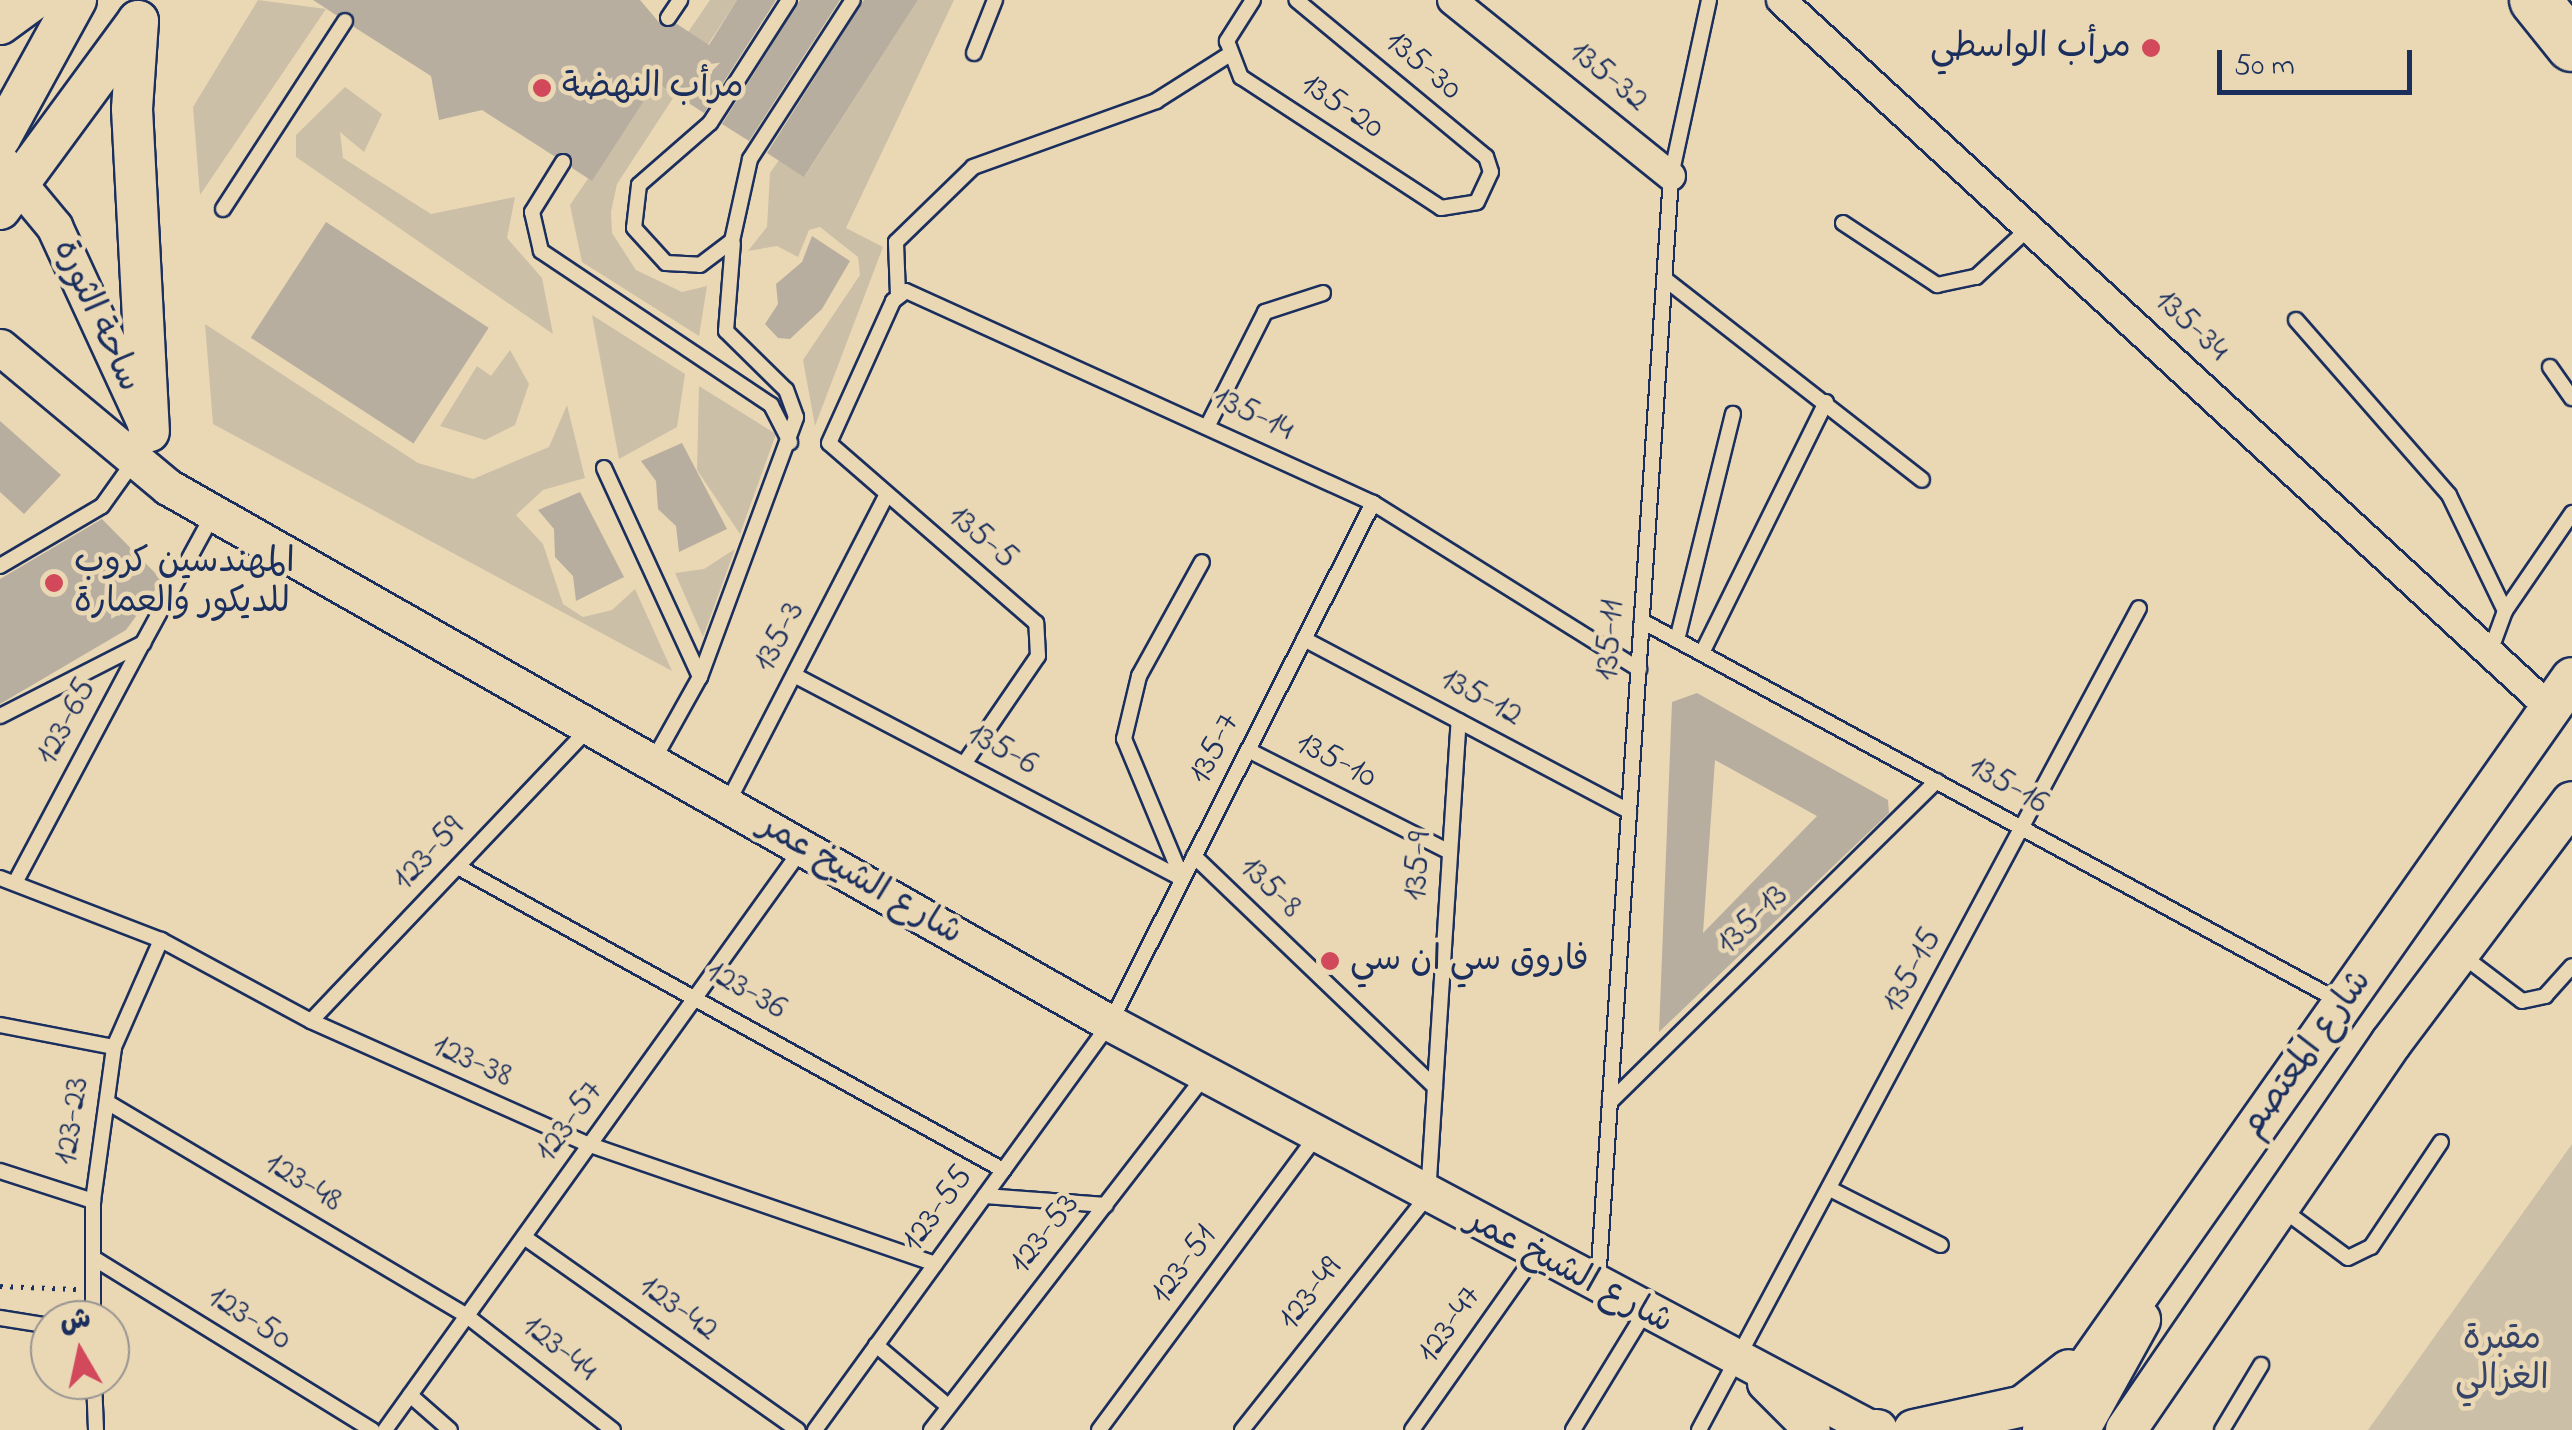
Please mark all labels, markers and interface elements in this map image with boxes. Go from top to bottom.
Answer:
street label: 135-30 [1376,22,1470,110]
place label: مرأب الواسطي [1930,27,2131,69]
scale bar [2222,30,2417,92]
street label: 135-32 [1560,32,1656,122]
marker: مرأب الواسطي [2140,37,2162,59]
text: 50 m [2234,45,2295,89]
street label: 135-20 [1292,65,1392,149]
place label: مرأب النهضة [562,67,744,109]
marker: مرأب النهضة [531,77,553,99]
street label: ساحة الثورة [43,233,149,399]
street label: 135-34 [2145,281,2237,371]
street label: 135-14 [1206,378,1300,452]
street label: 135-5 [938,497,1026,579]
place label: المهندسين كروب للديكور والعمارة [74,542,295,624]
marker: المهندسين كروب للديكور والعمارة [43,572,65,594]
street label: 135-3 [745,595,815,679]
street label: 135-11 [1587,598,1635,682]
street label: 135-12 [1433,659,1529,737]
street label: 123-65 [27,672,107,772]
street label: 135-7 [1180,707,1250,791]
street label: 135-6 [959,714,1045,786]
street label: 135-10 [1289,723,1383,799]
street label: 135-16 [1961,747,2055,825]
street label: شارع الشيخ عمر [751,805,969,955]
street label: 123-59 [384,808,474,900]
street label: 135-9 [1396,830,1442,902]
street label: 135-8 [1230,848,1310,928]
street label: 135-13 [1708,876,1798,964]
street label: 135-15 [1873,921,1953,1021]
place label: فاروق سي ان سي [1350,940,1589,982]
marker: فاروق سي ان سي [1319,950,1341,972]
street label: 123-36 [698,952,794,1030]
street label: شارع المعتصم [2232,962,2382,1146]
street label: 123-38 [425,1026,519,1098]
street label: 123-57 [526,1073,614,1171]
street label: 123-23 [46,1075,100,1167]
street label: 123-48 [256,1143,350,1223]
street label: 123-55 [893,1158,983,1260]
street label: 123-53 [1001,1185,1089,1283]
street label: شارع الشيخ عمر [1459,1200,1679,1344]
street label: 123-51 [1141,1217,1227,1313]
street label: 123-49 [1269,1249,1353,1339]
street label: 123-42 [630,1267,726,1351]
street label: 123-50 [199,1277,299,1361]
street label: 123-47 [1408,1278,1492,1372]
text: ش [57,1299,94,1345]
north arrow [30,1300,130,1400]
street label: 123-44 [513,1306,605,1392]
park label: مقبرة الغزالي [2455,1319,2549,1401]

